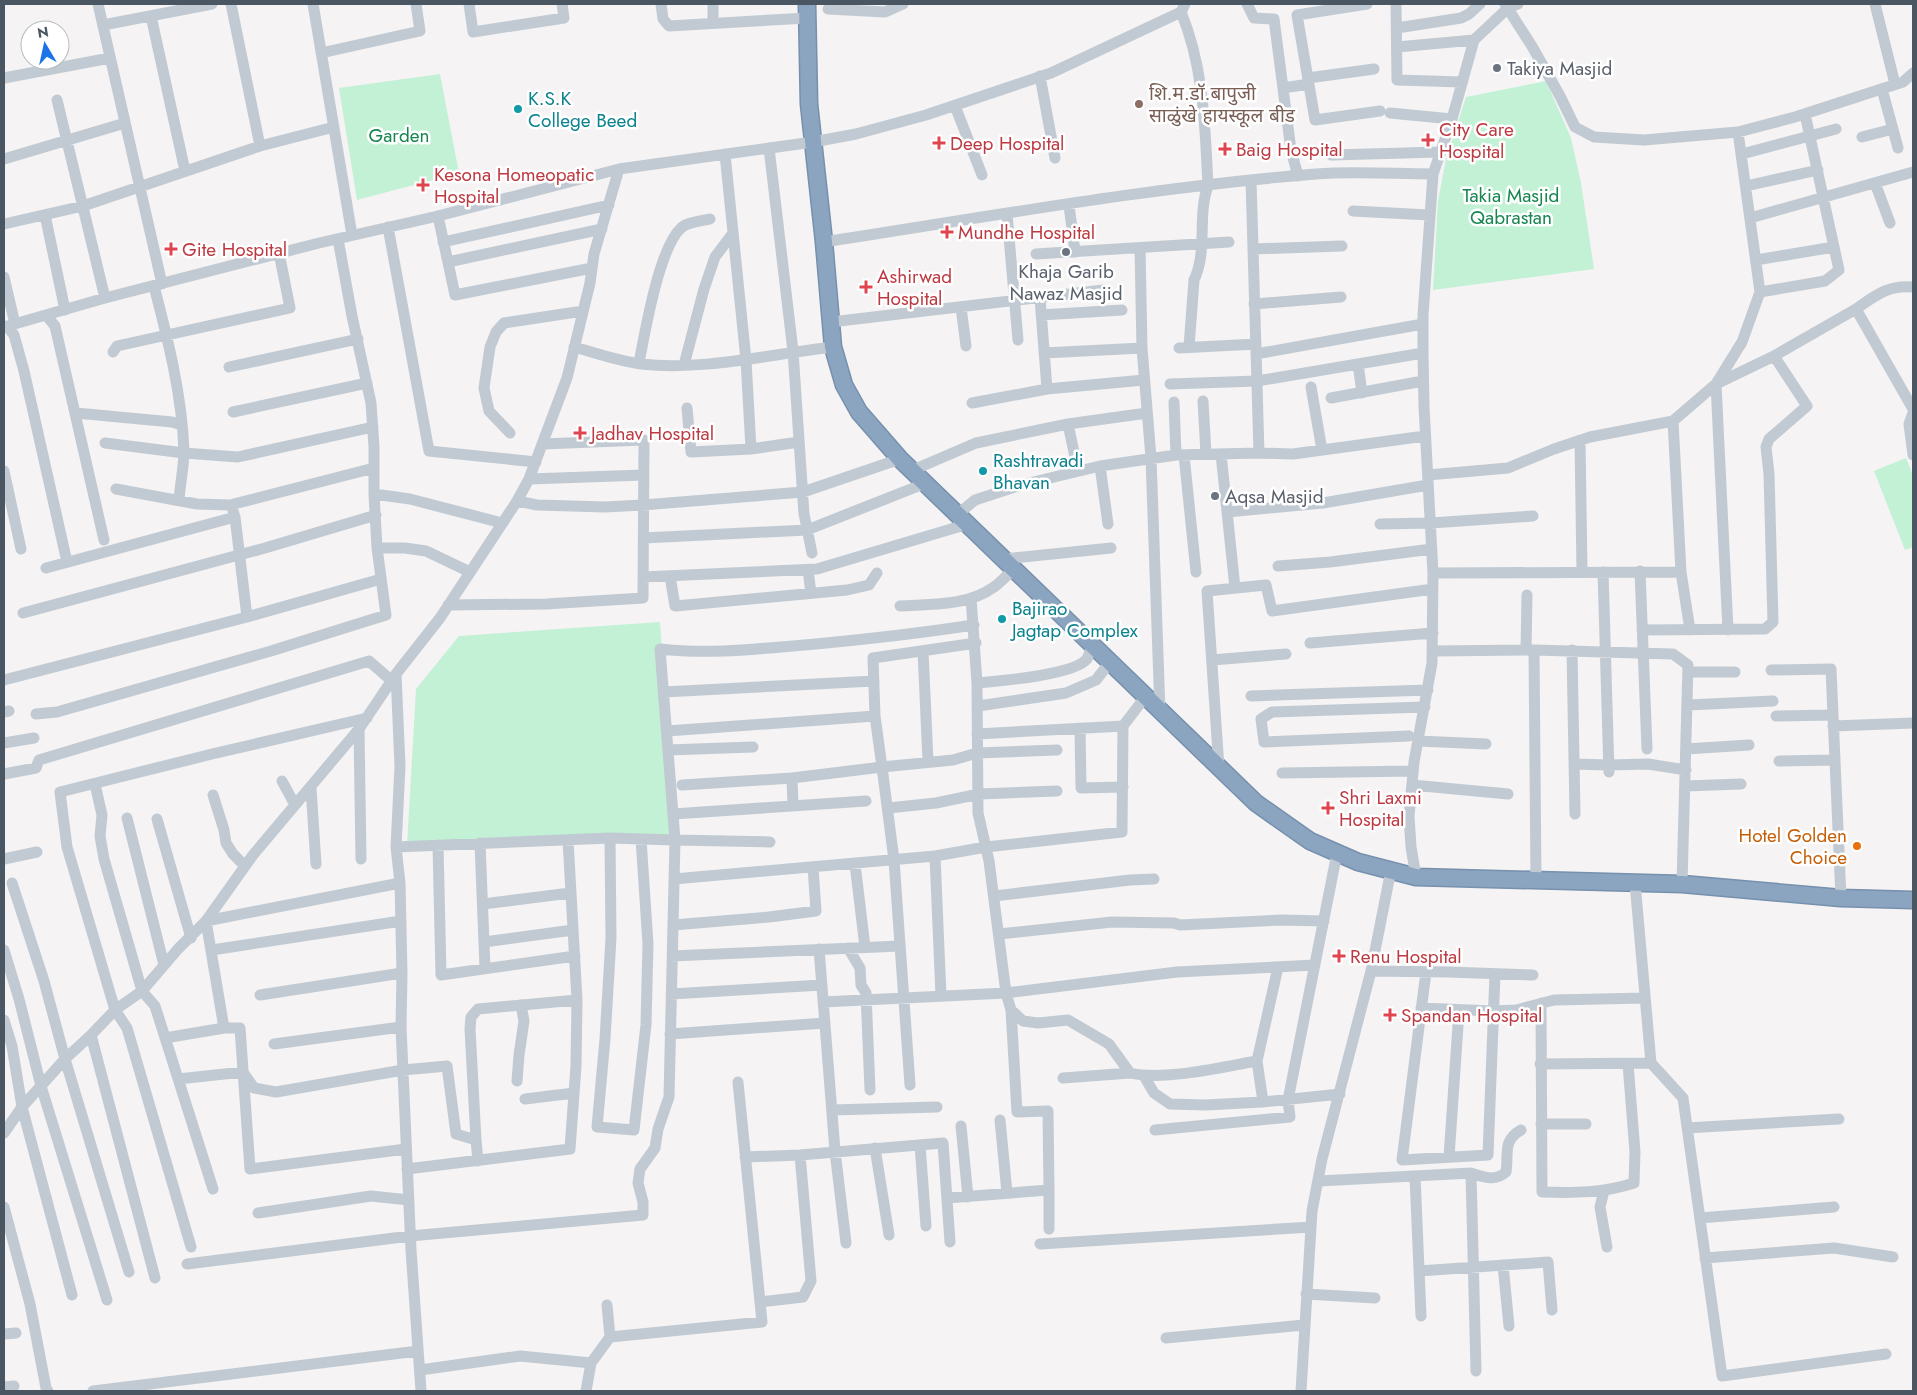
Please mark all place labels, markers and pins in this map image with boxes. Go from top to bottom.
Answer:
place label: Takiya Masjid [1507,55,1612,82]
marker: Takiya Masjid [1491,62,1503,74]
place label: शि.म.डॉ.बापुजी साळुंखे हायस्कूल बीड [1149,80,1296,129]
place label: K.S.K College Beed [528,85,637,134]
marker: शि.म.डॉ.बापुजी साळुंखे हायस्कूल बीड [1133,98,1145,110]
marker: K.S.K College Beed [512,103,524,115]
place label: City Care Hospital [1439,116,1514,165]
place label: Deep Hospital [950,130,1064,157]
marker: City Care Hospital [1421,133,1435,147]
marker: Deep Hospital [932,136,946,150]
place label: Baig Hospital [1236,136,1343,163]
marker: Baig Hospital [1218,142,1232,156]
place label: Kesona Homeopatic Hospital [434,161,594,210]
marker: Kesona Homeopatic Hospital [416,178,430,192]
place label: Mundhe Hospital [958,219,1095,246]
marker: Mundhe Hospital [940,225,954,239]
place label: Gite Hospital [182,236,287,263]
marker: Gite Hospital [164,242,178,256]
marker: Khaja Garib Nawaz Masjid [1060,246,1072,258]
place label: Khaja Garib Nawaz Masjid [1010,258,1122,307]
place label: Ashirwad Hospital [877,263,952,312]
marker: Ashirwad Hospital [859,280,873,294]
place label: Jadhav Hospital [588,420,714,447]
marker: Jadhav Hospital [573,426,587,440]
place label: Rashtravadi Bhavan [993,447,1084,496]
marker: Rashtravadi Bhavan [977,465,989,477]
place label: Aqsa Masjid [1225,483,1324,510]
marker: Aqsa Masjid [1209,490,1221,502]
place label: Bajirao Jagtap Complex [1009,595,1138,644]
marker: Bajirao Jagtap Complex [996,613,1008,625]
place label: Shri Laxmi Hospital [1339,784,1422,833]
marker: Shri Laxmi Hospital [1321,801,1335,815]
place label: Hotel Golden Choice [1739,822,1847,871]
marker: Hotel Golden Choice [1851,840,1863,852]
place label: Renu Hospital [1350,943,1462,970]
marker: Renu Hospital [1332,949,1346,963]
place label: Spandan Hospital [1401,1002,1542,1029]
marker: Spandan Hospital [1383,1008,1397,1022]

